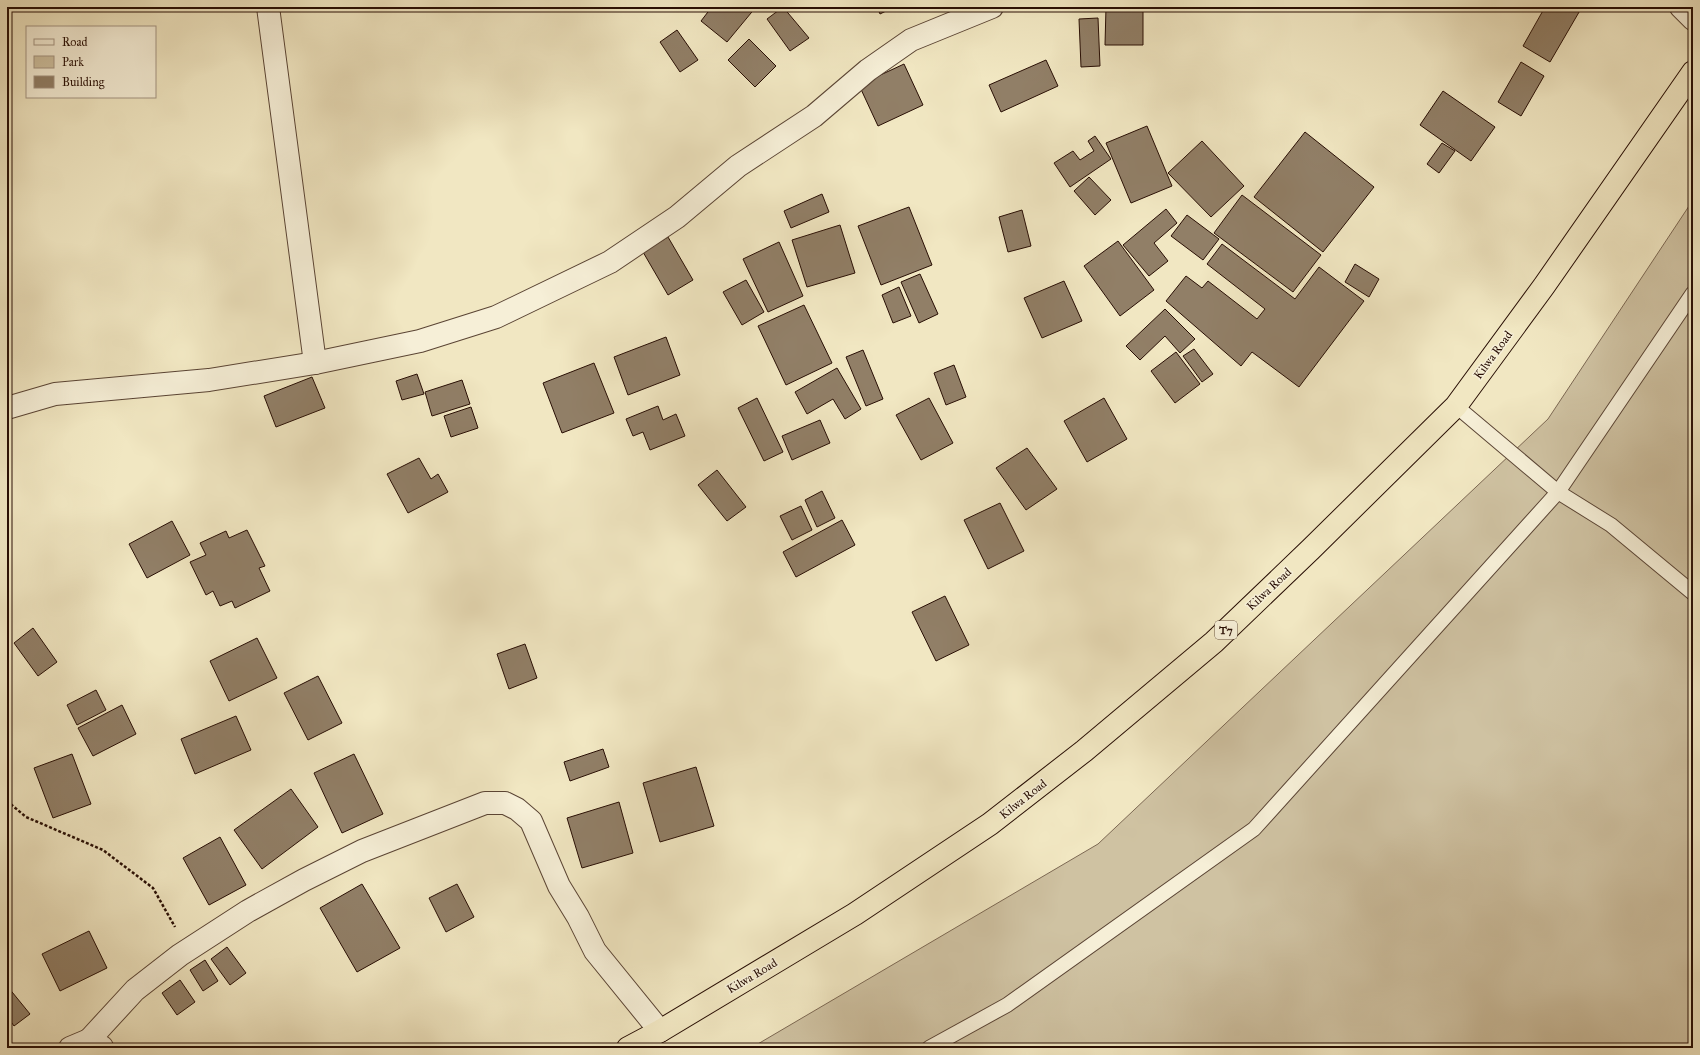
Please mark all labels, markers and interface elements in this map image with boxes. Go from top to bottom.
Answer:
legend [26,26,156,98]
text: Road [62,35,88,49]
text: Park [62,55,84,69]
text: Building [62,75,105,90]
street label: Kilwa Road [1471,328,1515,382]
street label: Kilwa Road [1244,565,1294,613]
road number: T7 [1215,621,1237,639]
street label: Kilwa Road [997,776,1049,822]
street label: Kilwa Road [724,956,780,996]

